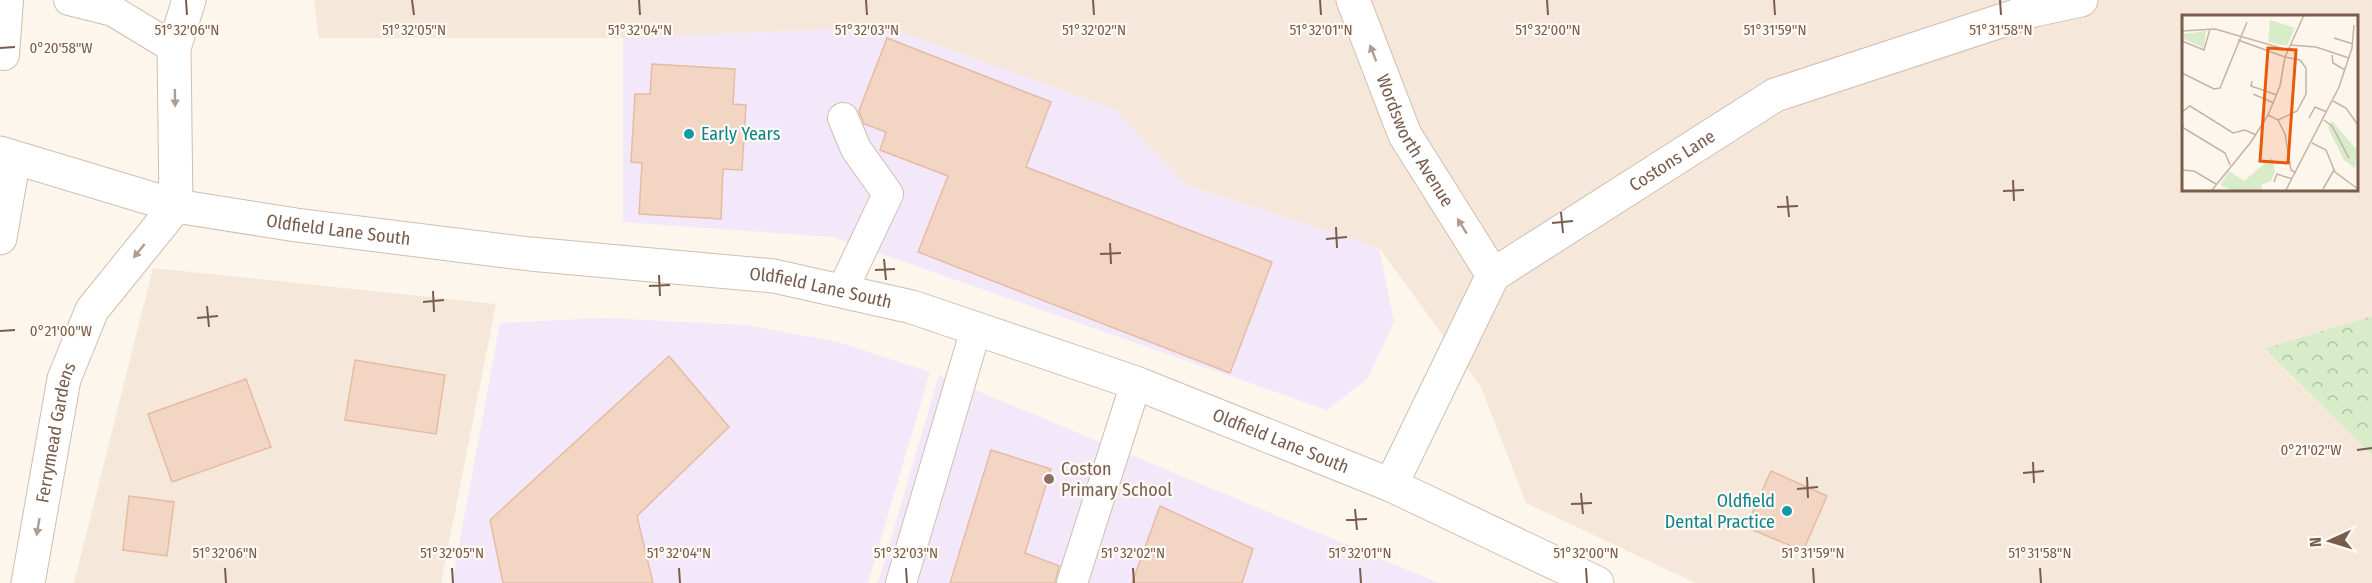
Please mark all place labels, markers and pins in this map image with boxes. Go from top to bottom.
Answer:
place label: Early Years [701,123,781,145]
marker: Early Years [682,127,696,141]
place label: Coston Primary School [1061,458,1172,501]
marker: Coston Primary School [1042,472,1056,486]
place label: Oldfield Dental Practice [1665,490,1775,533]
marker: Oldfield Dental Practice [1780,504,1794,518]

